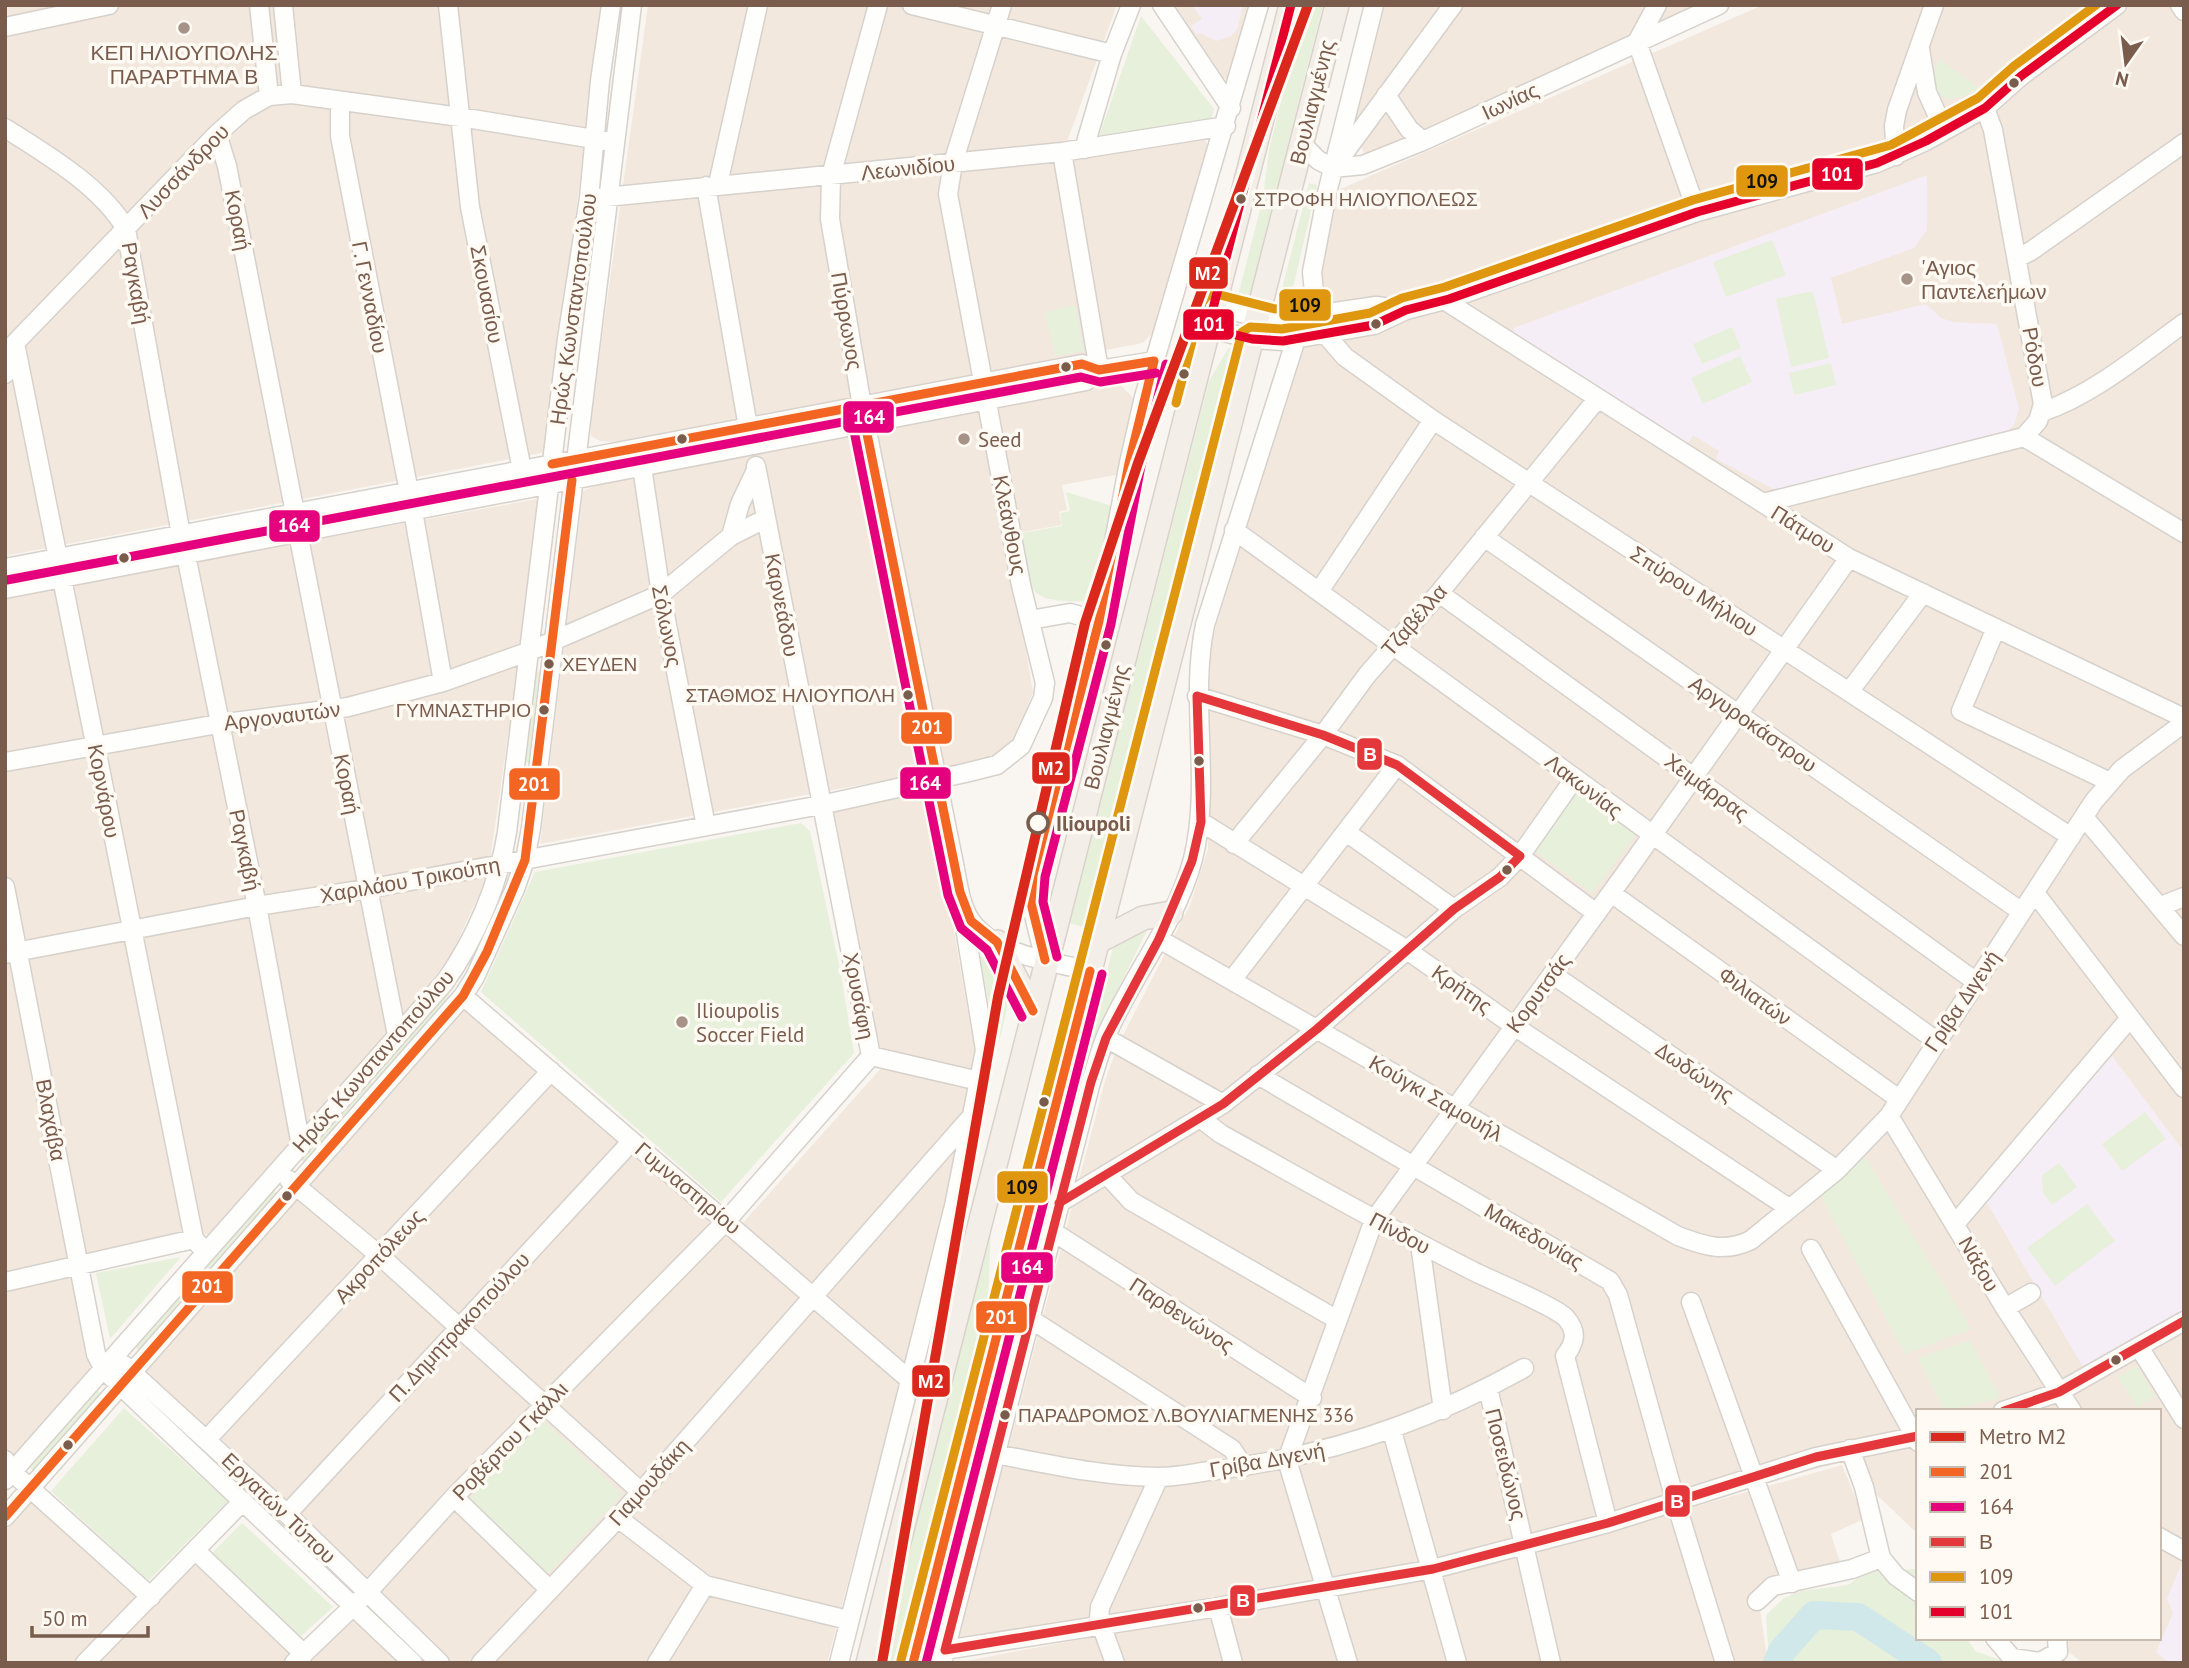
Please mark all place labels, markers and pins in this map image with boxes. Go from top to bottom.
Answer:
marker: ΚΕΠ ΗΛΙΟΥΠΟΛΗΣ ΠΑΡΑΡΤΗΜΑ Β [176,20,192,36]
place label: ΚΕΠ ΗΛΙΟΥΠΟΛΗΣ ΠΑΡΑΡΤΗΜΑ Β [91,39,277,90]
unlabelled marker [2007,76,2021,90]
place label: ΣΤΡΟΦΗ ΗΛΙΟΥΠΟΛΕΩΣ [1254,187,1478,211]
marker: ΣΤΡΟΦΗ ΗΛΙΟΥΠΟΛΕΩΣ [1234,192,1248,206]
place label: 'Αγιος Παντελεήμων [1921,254,2047,305]
marker: 'Αγιος Παντελεήμων [1899,271,1915,287]
unlabelled marker [1369,317,1383,331]
unlabelled marker [1059,360,1073,374]
unlabelled marker [1177,367,1191,381]
place label: Seed [978,426,1022,453]
marker: Seed [956,431,972,447]
unlabelled marker [675,432,689,446]
unlabelled marker [117,551,131,565]
unlabelled marker [1099,638,1113,652]
place label: ΧΕΥΔΕΝ [562,652,637,676]
marker: ΧΕΥΔΕΝ [542,657,556,671]
place label: ΣΤΑΘΜΟΣ ΗΛΙΟΥΠΟΛΗ [685,683,895,707]
marker: ΣΤΑΘΜΟΣ ΗΛΙΟΥΠΟΛΗ [901,688,915,702]
place label: ΓΥΜΝΑΣΤΗΡΙΟ [396,698,531,722]
marker: ΓΥΜΝΑΣΤΗΡΙΟ [537,703,551,717]
unlabelled marker [1192,754,1206,768]
place label: Ilioupoli [1056,810,1131,837]
marker: Ilioupoli [1027,812,1049,834]
unlabelled marker [1500,863,1514,877]
place label: Ilioupolis Soccer Field [696,997,804,1048]
marker: Ilioupolis Soccer Field [674,1014,690,1030]
unlabelled marker [1037,1095,1051,1109]
unlabelled marker [280,1189,294,1203]
unlabelled marker [2109,1353,2123,1367]
place label: ΠΑΡΑΔΡΟΜΟΣ Λ.ΒΟΥΛΙΑΓΜΕΝΗΣ 336 [1018,1403,1354,1427]
marker: ΠΑΡΑΔΡΟΜΟΣ Λ.ΒΟΥΛΙΑΓΜΕΝΗΣ 336 [998,1408,1012,1422]
unlabelled marker [61,1438,75,1452]
unlabelled marker [1191,1601,1205,1615]

